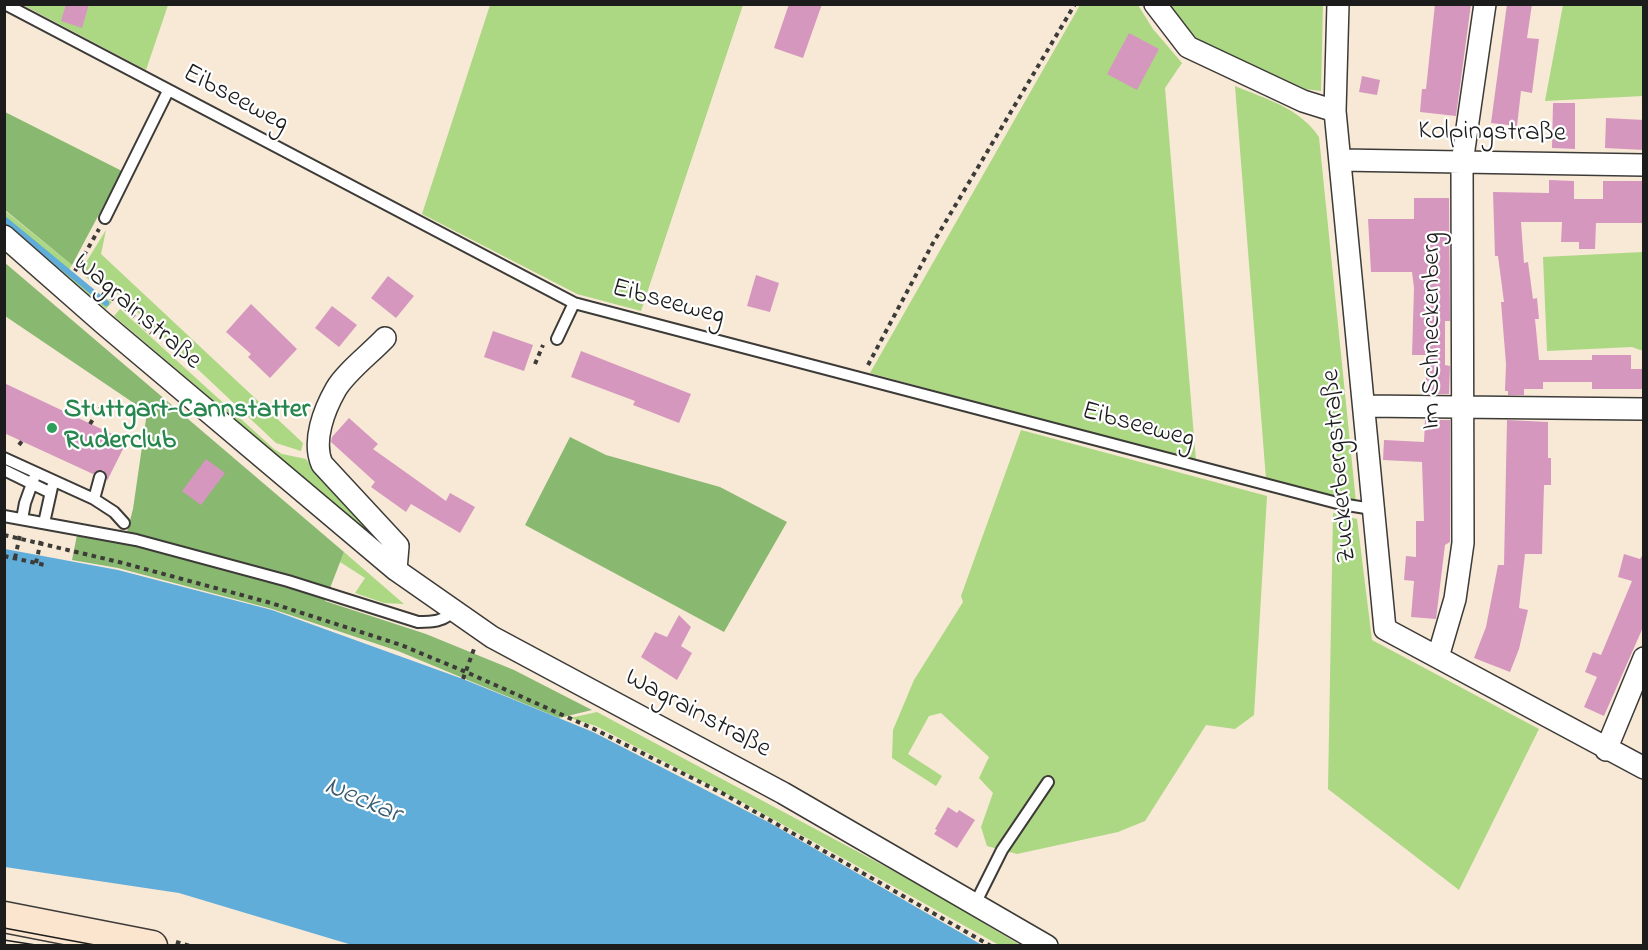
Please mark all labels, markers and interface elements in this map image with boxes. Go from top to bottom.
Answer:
street label: Eibseeweg [176,59,294,141]
street label: Kolpingstraße [1418,117,1566,151]
street label: Im Schneckenberg [1418,232,1450,430]
street label: Wagrainstraße [65,248,207,378]
street label: Eibseeweg [608,273,728,335]
street label: Zuckerbergstraße [1316,368,1366,564]
place label: Stuttgart-Cannstatter Ruderclub [64,396,310,459]
street label: Eibseeweg [1078,396,1198,458]
marker: Stuttgart-Cannstatter Ruderclub [45,421,59,435]
street label: Wagrainstraße [618,663,776,767]
water label: Neckar [319,771,405,833]

